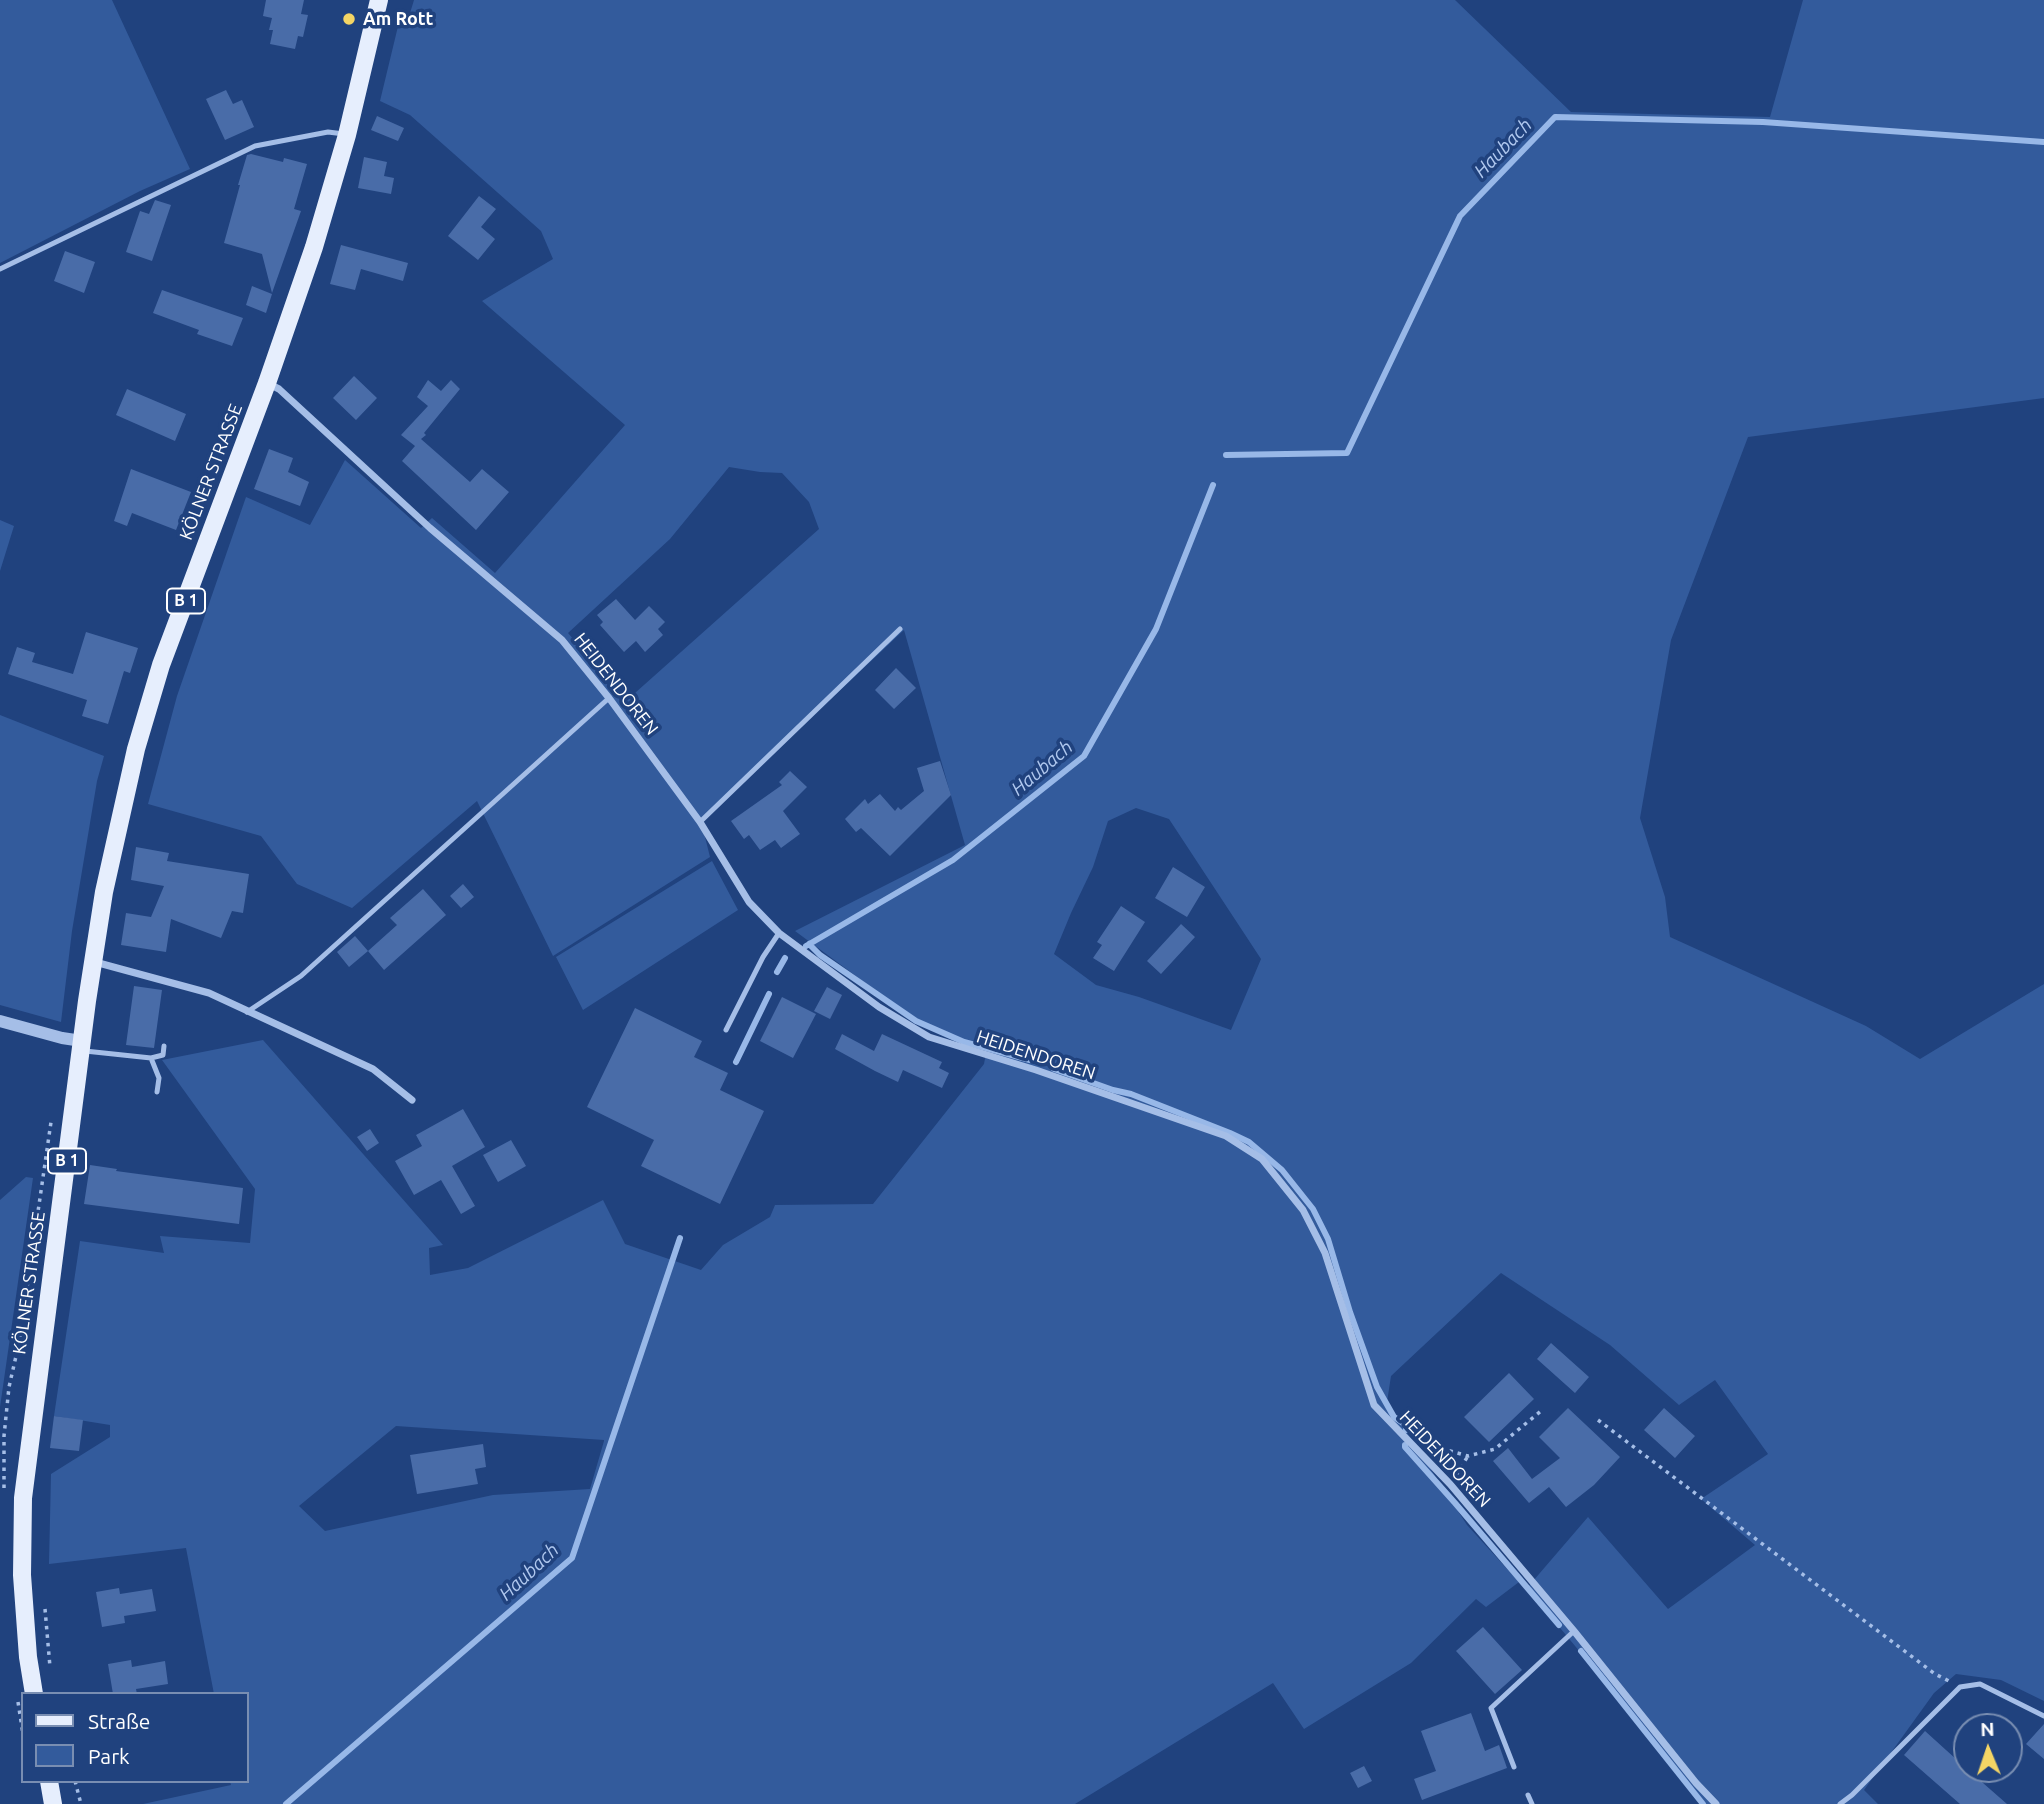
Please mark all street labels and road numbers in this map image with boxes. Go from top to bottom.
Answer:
street label: KÖLNER STRASSE [175,401,247,543]
road number: B 1 [167,588,205,614]
street label: HEIDENDOREN [569,629,663,739]
street label: HEIDENDOREN [974,1026,1098,1084]
road number: B 1 [48,1148,86,1174]
street label: KÖLNER STRASSE [8,1210,50,1356]
street label: HEIDENDOREN [1395,1406,1495,1512]

